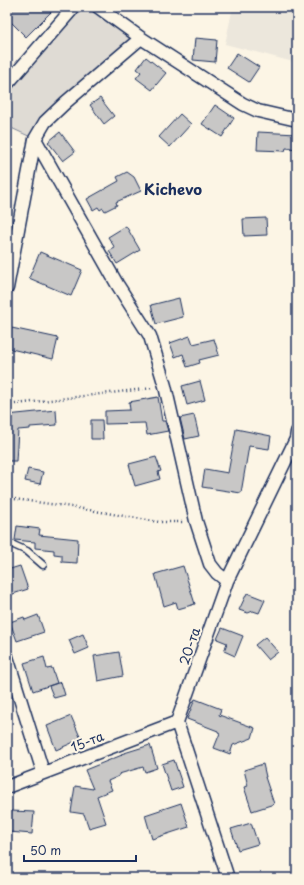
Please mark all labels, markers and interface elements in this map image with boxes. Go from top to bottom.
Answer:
district label: Kichevo [144,177,202,200]
street label: 20-та [174,625,204,667]
street label: 15-та [68,726,106,756]
scale bar [24,837,136,863]
text: 50 m [30,841,61,859]

